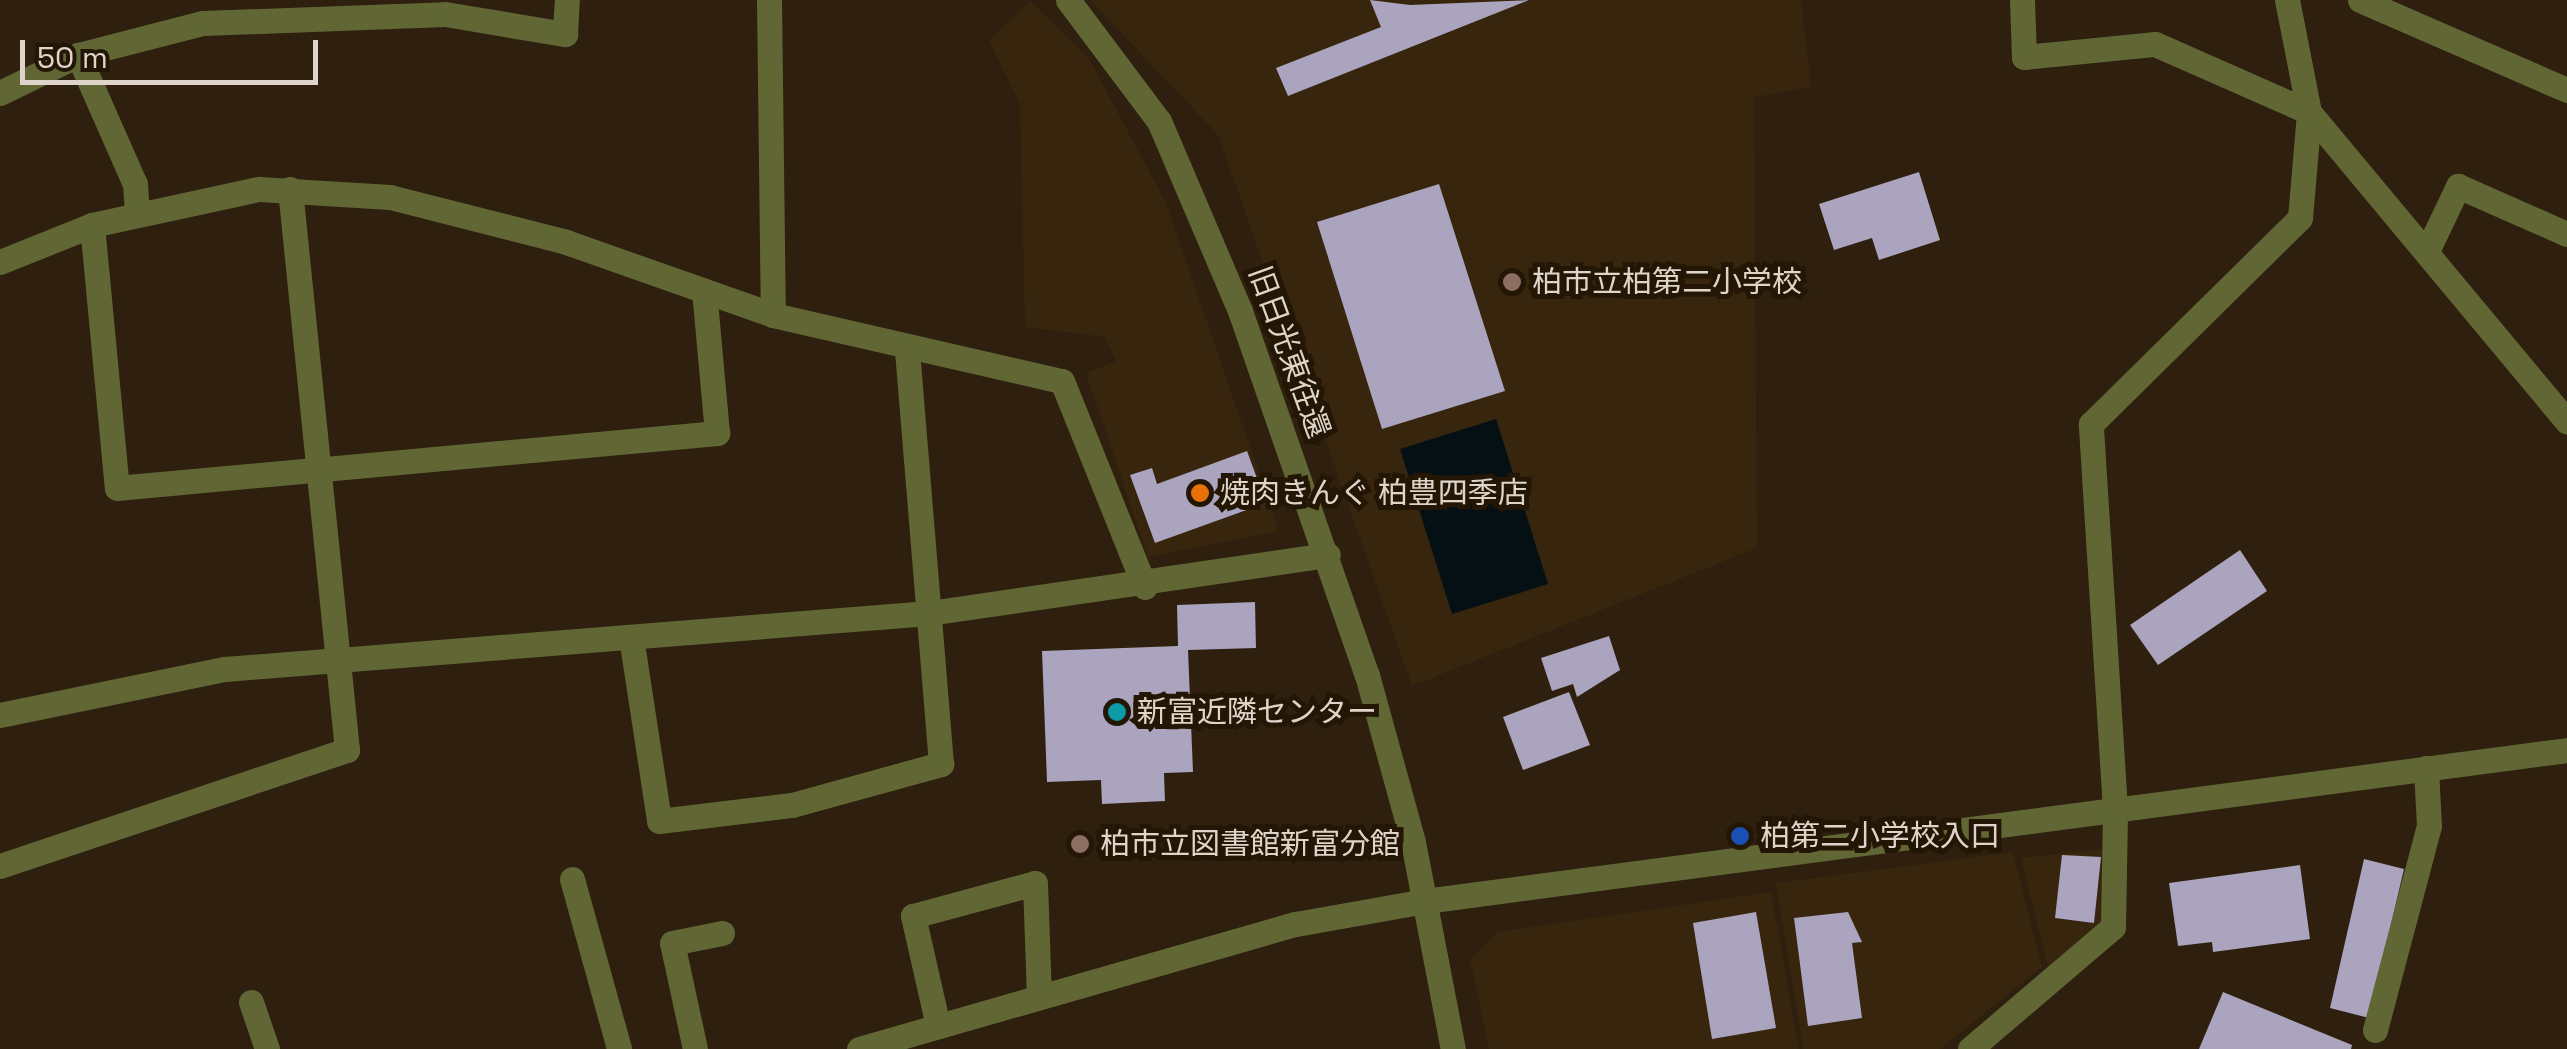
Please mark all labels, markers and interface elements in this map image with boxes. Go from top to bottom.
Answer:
scale bar [25,20,322,82]
text: 50 m [37,38,108,77]
street label: 旧日光東往還 [1241,261,1337,443]
place label: 柏市立柏第二小学校 [1532,264,1802,300]
marker: 柏市立柏第二小学校 [1501,271,1523,293]
place label: 焼肉きんぐ 柏豊四季店 [1220,475,1528,511]
marker: 焼肉きんぐ 柏豊四季店 [1189,482,1211,504]
place label: 新富近隣センター [1137,694,1377,730]
marker: 新富近隣センター [1106,701,1128,723]
place label: 柏第二小学校入口 [1760,818,2000,854]
marker: 柏第二小学校入口 [1729,825,1751,847]
place label: 柏市立図書館新富分館 [1100,826,1400,862]
marker: 柏市立図書館新富分館 [1069,833,1091,855]

